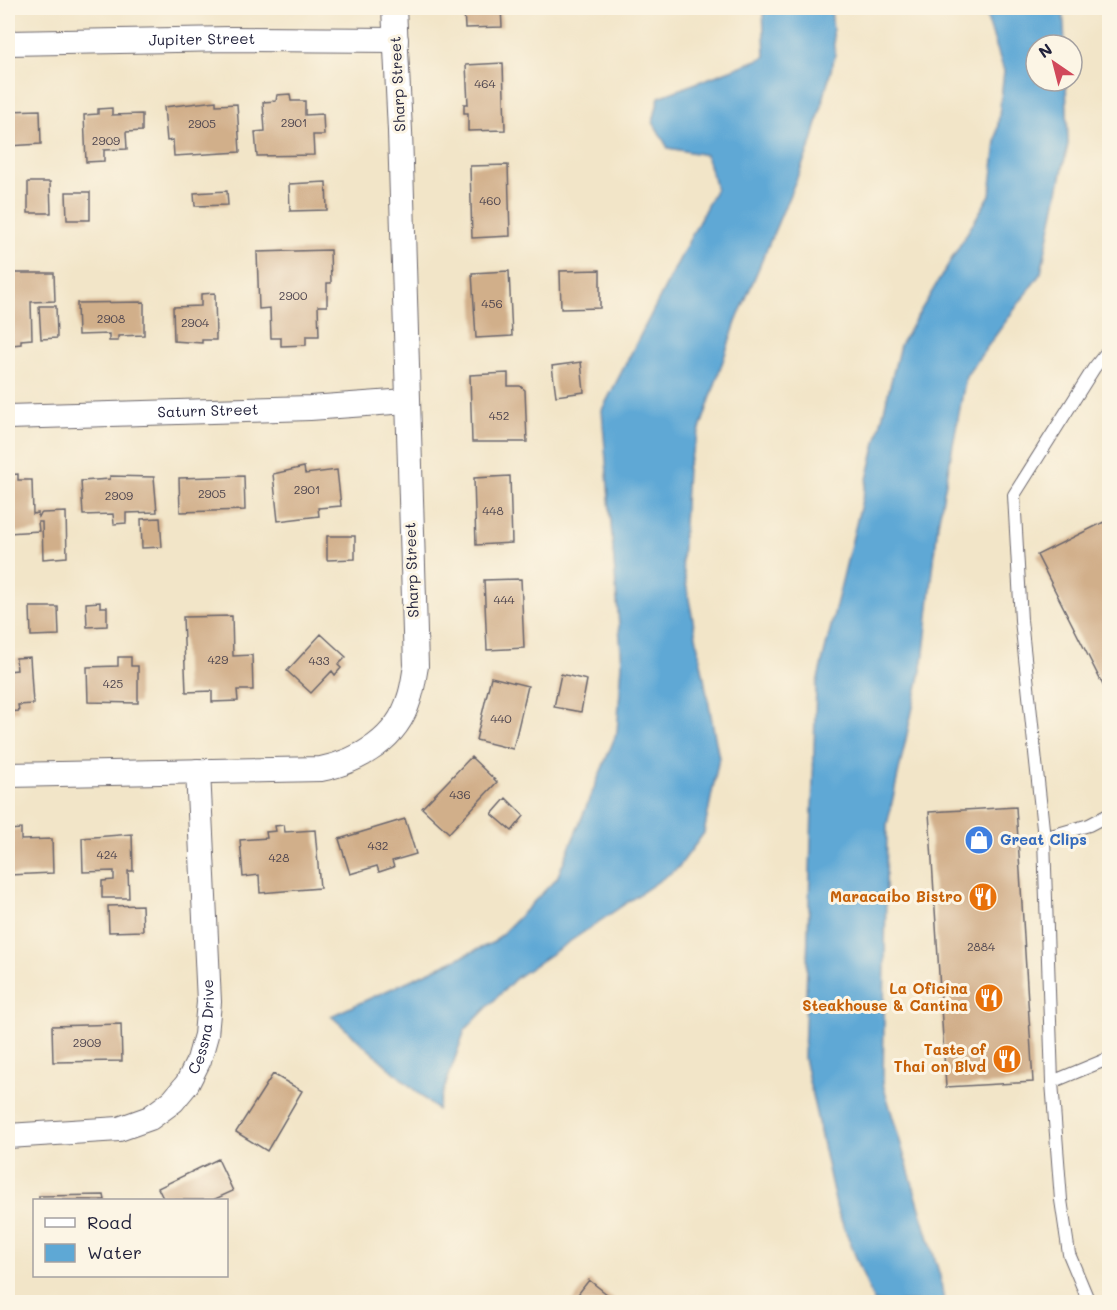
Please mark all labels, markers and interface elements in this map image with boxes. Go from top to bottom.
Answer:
street label: Jupiter Street [149,28,255,49]
north arrow [1024,33,1084,93]
street label: Sharp Street [385,36,409,132]
text: N [1034,38,1056,62]
house number: 464 [474,75,496,91]
house number: 2901 [281,114,307,130]
house number: 2905 [188,115,216,131]
house number: 2909 [92,132,120,148]
house number: 460 [479,192,501,208]
house number: 2900 [279,287,308,303]
house number: 456 [481,295,503,311]
house number: 2908 [97,310,125,326]
house number: 2904 [181,314,209,330]
street label: Saturn Street [157,399,259,422]
house number: 452 [489,407,509,423]
house number: 2901 [294,481,320,497]
house number: 2905 [198,485,226,501]
house number: 2909 [105,487,133,503]
house number: 448 [482,502,504,518]
street label: Sharp Street [399,522,423,618]
house number: 444 [493,591,515,607]
house number: 429 [208,651,228,667]
house number: 433 [308,652,330,668]
house number: 425 [103,675,123,691]
house number: 440 [490,710,512,726]
house number: 436 [449,786,471,802]
shop icon: Great Clips [963,824,995,856]
place label: Great Clips [1000,829,1087,849]
house number: 432 [368,837,388,853]
house number: 424 [97,846,117,862]
house number: 428 [269,849,290,865]
restaurant icon: Maracaibo Bistro [967,881,999,913]
place label: Maracaibo Bistro [830,886,962,906]
house number: 2884 [967,938,995,954]
place label: La Oficina Steakhouse & Cantina [802,978,968,1015]
street label: Cessna Drive [182,979,218,1077]
restaurant icon: La Oficina Steakhouse & Cantina [973,982,1005,1014]
house number: 2909 [73,1034,101,1050]
place label: Taste of Thai on Blvd [894,1039,987,1076]
restaurant icon: Taste of Thai on Blvd [991,1043,1023,1075]
legend [33,1199,228,1277]
text: Road [87,1210,132,1234]
text: Water [87,1240,142,1264]

